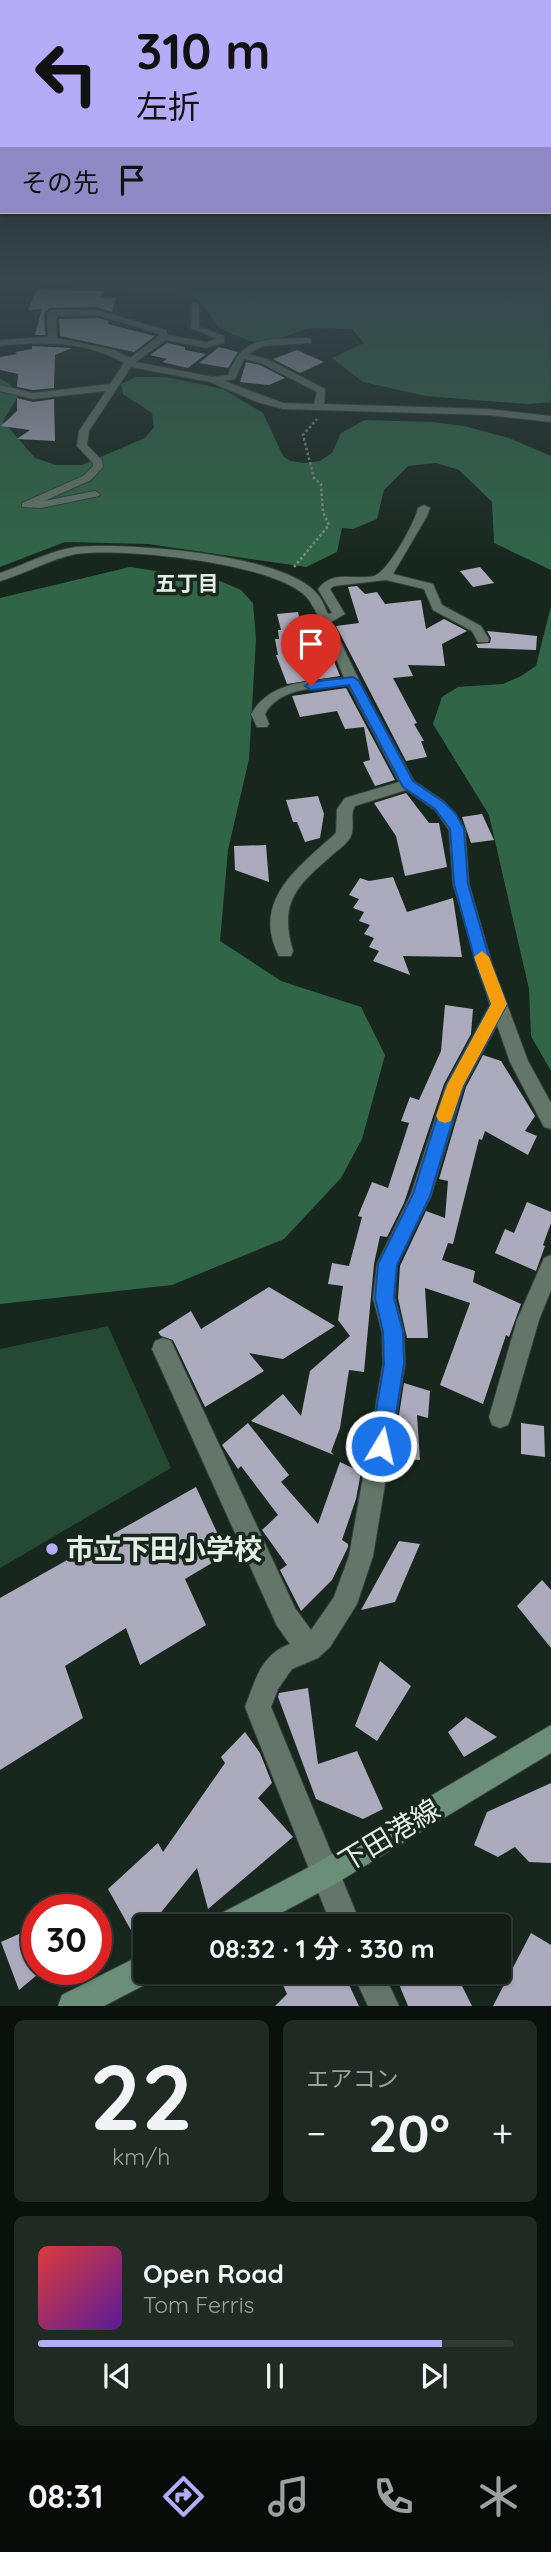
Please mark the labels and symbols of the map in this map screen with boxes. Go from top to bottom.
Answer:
district label: 五丁目 [156,570,219,596]
pin [281,614,341,686]
position arrow [344,1409,418,1483]
place label: 市立下田小学校 [66,1531,262,1566]
marker: 市立下田小学校 [44,1541,60,1557]
street label: 下田港線 [332,1791,446,1878]
speed limit sign: 30 [21,1894,112,1985]

